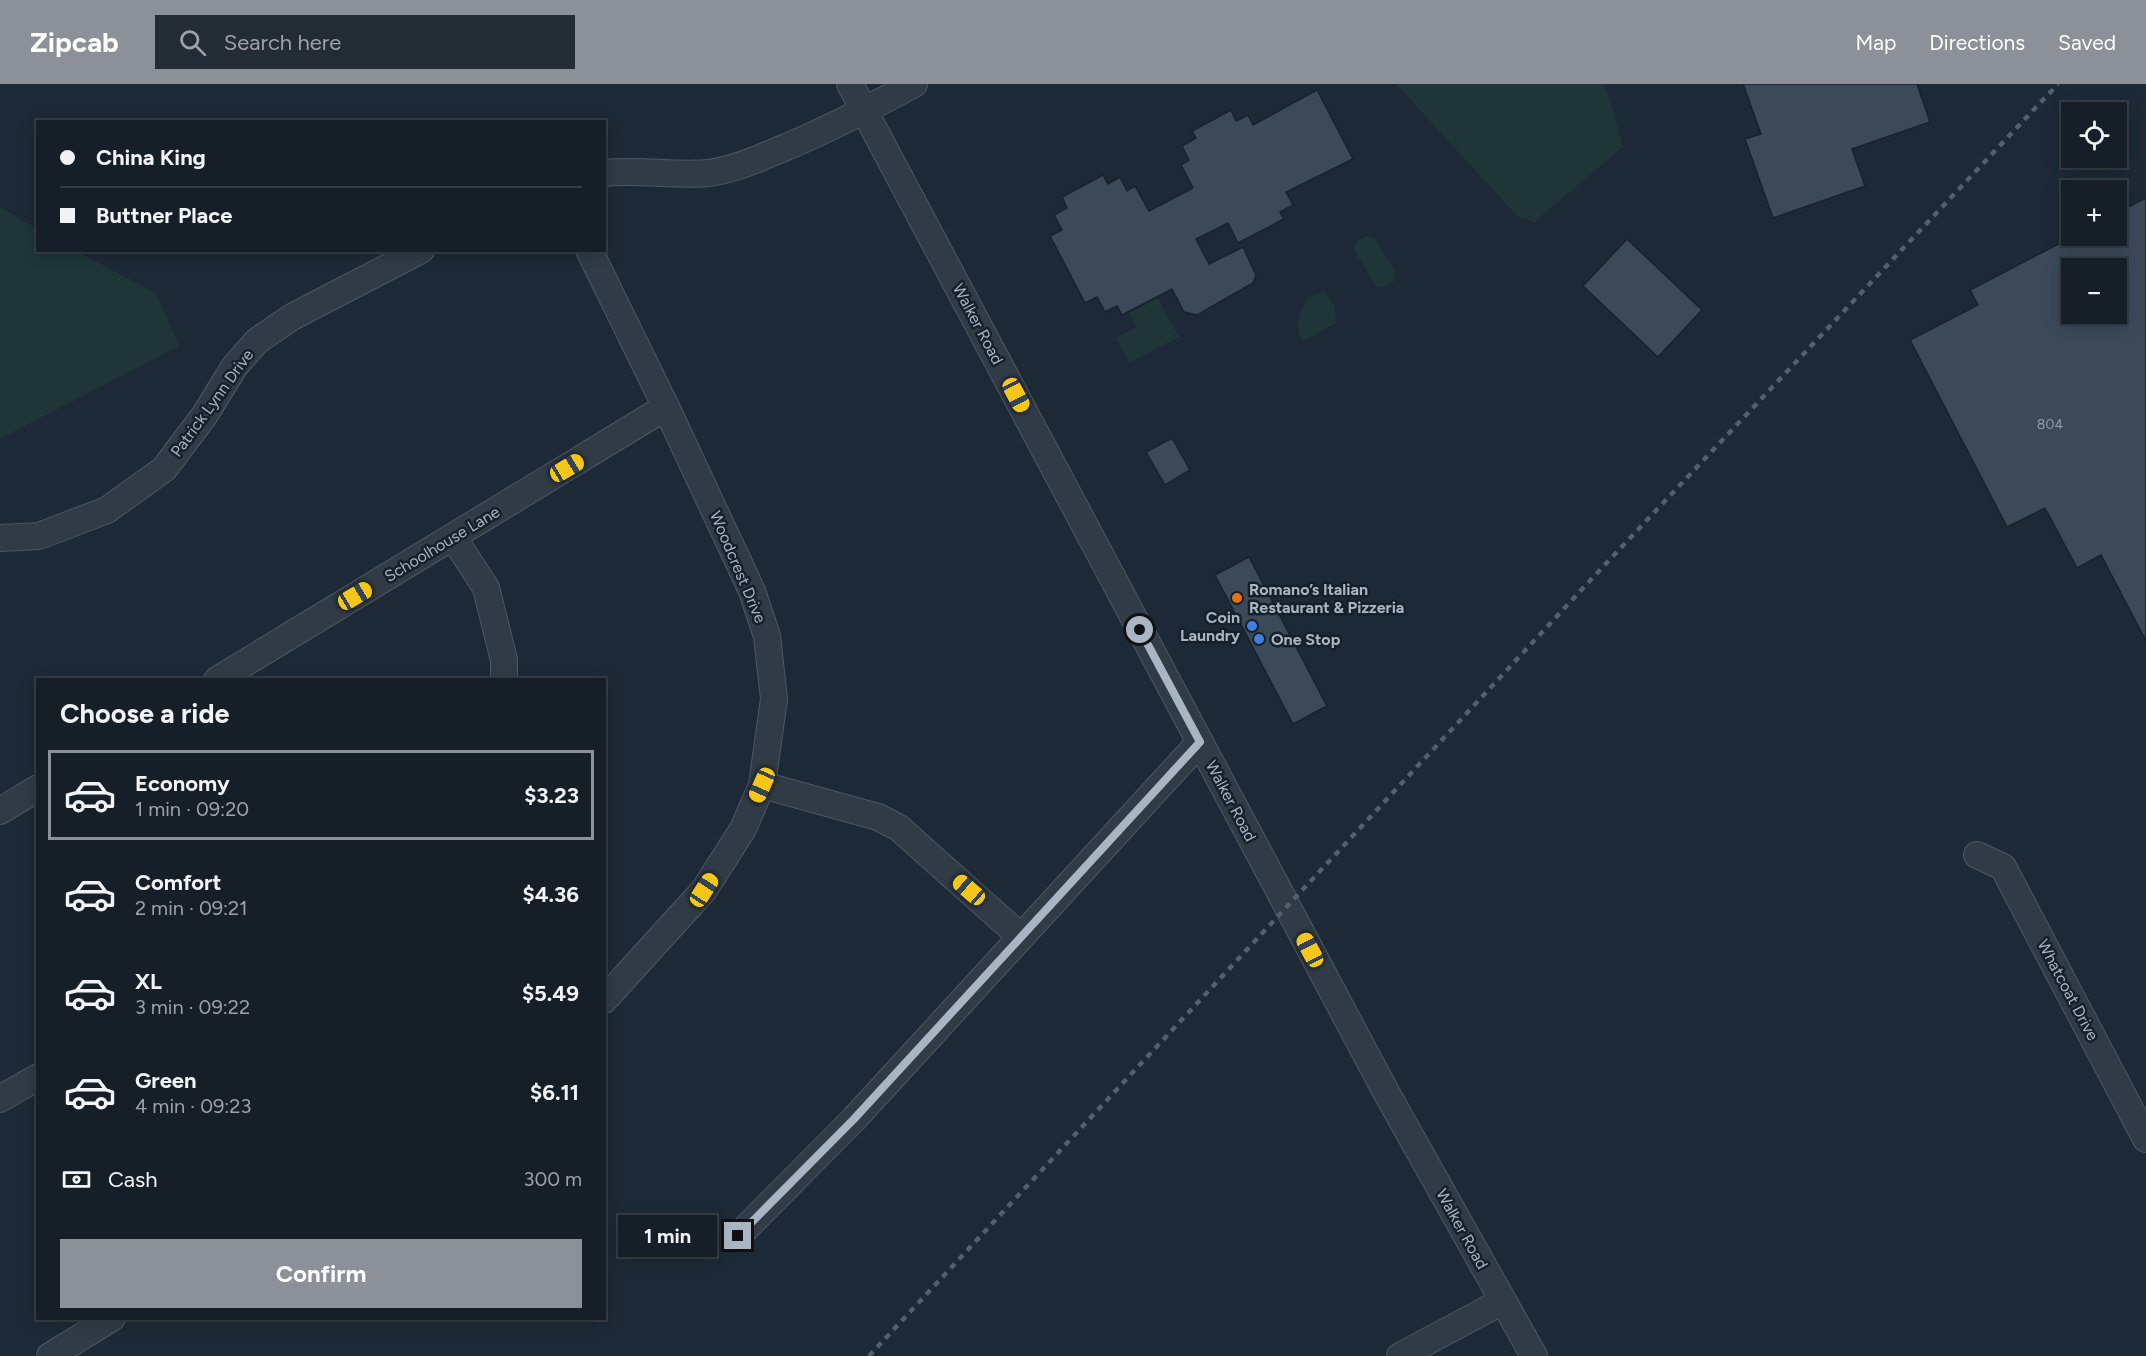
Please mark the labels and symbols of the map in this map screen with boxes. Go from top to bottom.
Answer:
street label: Walker Road [949,280,1007,368]
street label: Patrick Lynn Drive [167,345,258,460]
car [1000,375,1032,415]
house number: 804 [2037,416,2063,433]
car [547,451,587,485]
street label: Schoolhouse Lane [381,502,503,586]
street label: Woodcrest Drive [706,508,770,626]
car [335,579,375,613]
place label: Romano’s Italian Restaurant & Pizzeria [1249,580,1404,617]
marker: Romano’s Italian Restaurant & Pizzeria [1230,591,1244,605]
place label: Coin Laundry [1180,608,1241,645]
route start [1126,616,1153,643]
marker: Coin Laundry [1245,619,1259,633]
place label: One Stop [1271,630,1341,649]
marker: One Stop [1252,632,1266,646]
street label: Walker Road [1202,757,1260,845]
car [746,765,778,805]
car [687,870,721,910]
car [950,871,988,909]
car [1294,930,1326,970]
street label: Whatcoat Drive [2033,936,2103,1044]
street label: Walker Road [1432,1186,1492,1272]
callout: 1 min [618,1215,717,1257]
route end [724,1222,751,1249]

